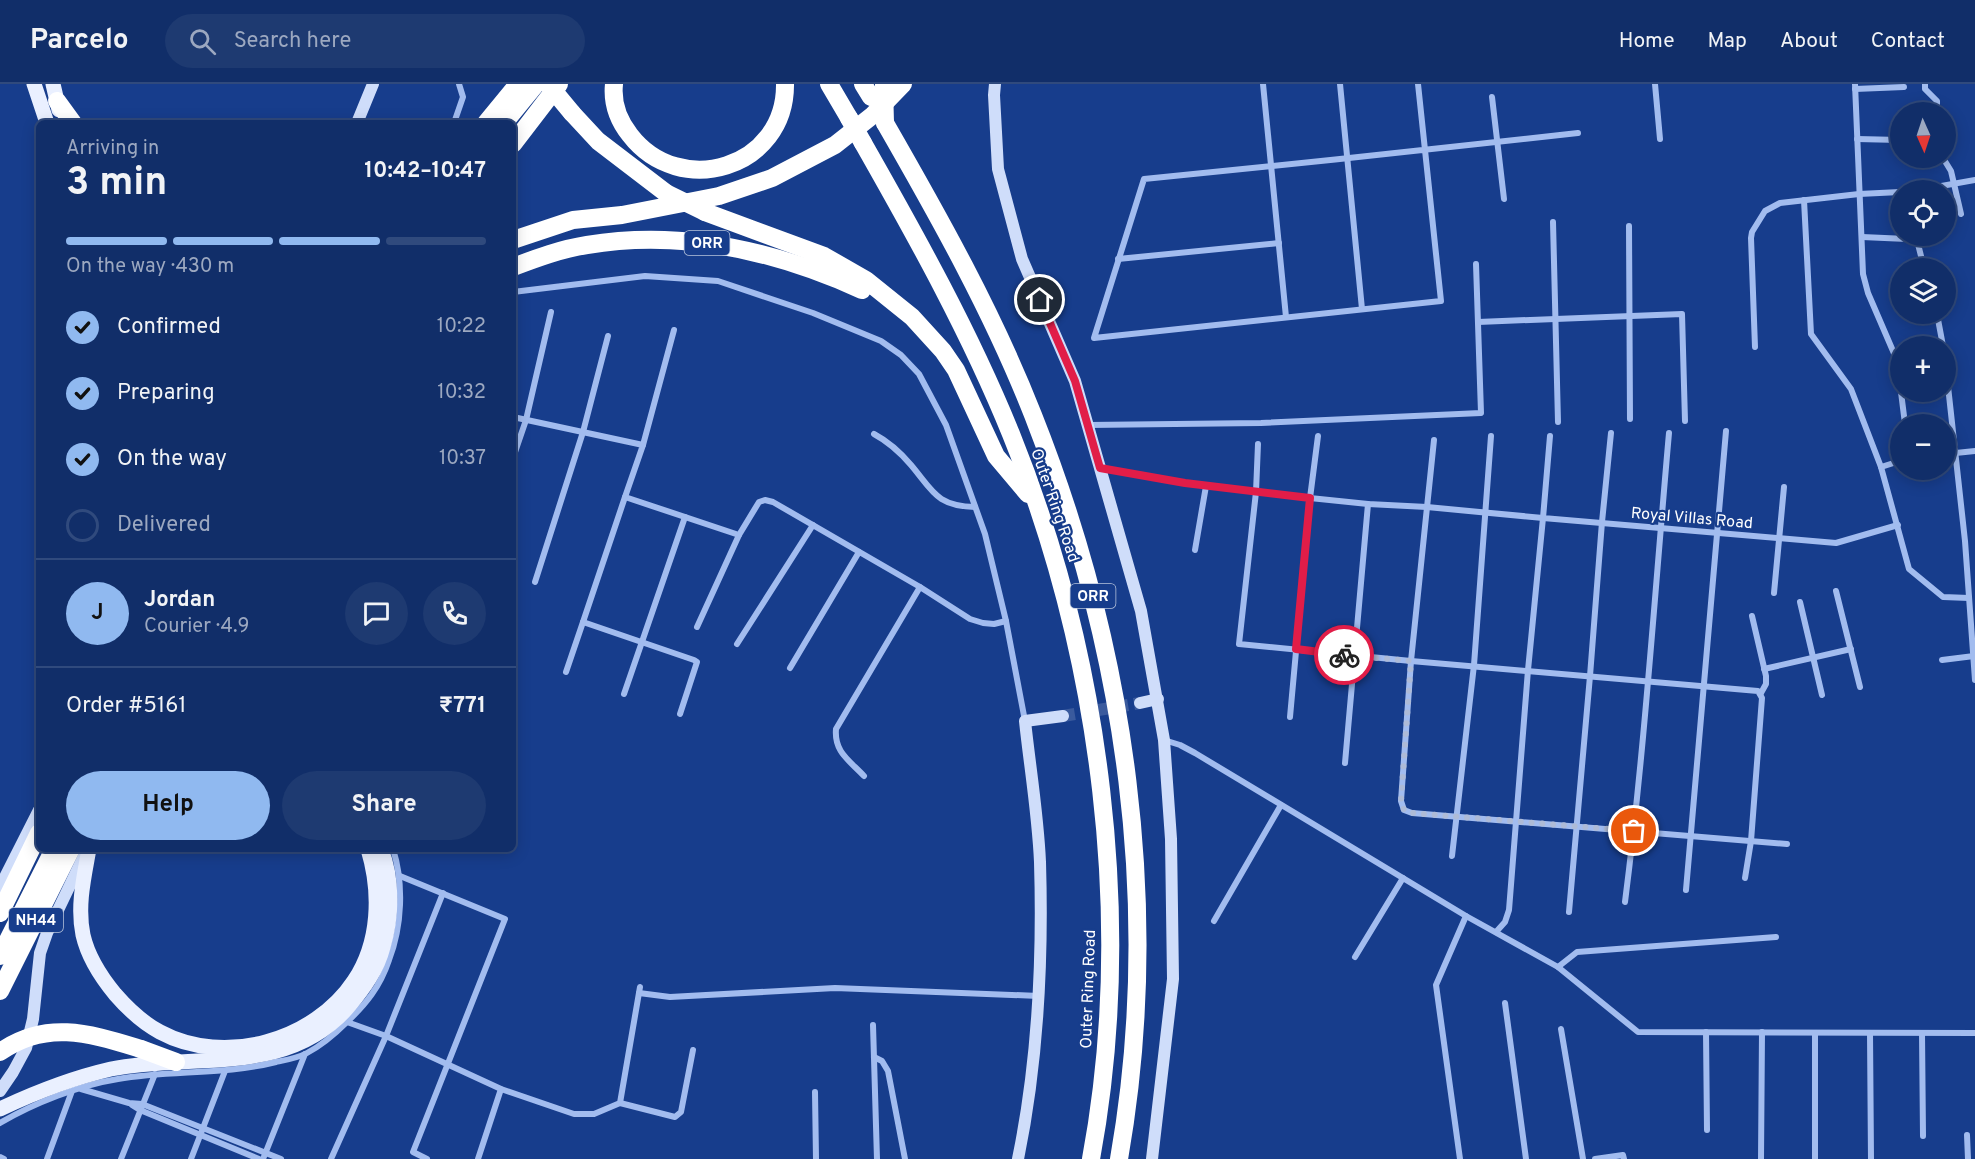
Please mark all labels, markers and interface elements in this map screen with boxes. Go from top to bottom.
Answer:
search box [165,14,585,68]
text: Parcelo [30,23,129,59]
icon: search [186,25,219,58]
text: Search here [234,28,351,55]
text: Home [1619,28,1675,55]
text: Map [1708,28,1747,55]
text: About [1780,28,1838,55]
text: Contact [1871,28,1945,55]
north arrow [1890,102,1956,168]
map controls [1890,102,1956,480]
text: Arriving in [66,136,159,162]
text: 10:42–10:47 [364,158,486,185]
text: 3 min [66,160,167,209]
button: locate [1890,180,1956,246]
road number: ORR [684,231,730,255]
text: On the way · 430 m [66,254,234,280]
button: layers [1890,258,1956,324]
pin [1014,274,1065,325]
icon: home [1023,283,1056,316]
icon: check [66,311,99,344]
text: Confirmed [117,314,221,341]
text: 10:22 [437,314,486,340]
button: + [1890,336,1956,402]
icon: check [66,377,99,410]
text: Preparing [117,380,215,407]
text: 10:32 [437,380,486,406]
button: − [1890,414,1956,480]
icon: check [66,443,99,476]
text: On the way [117,446,227,473]
text: 10:37 [439,446,486,472]
street label: Outer Ring Road [1025,446,1083,565]
street label: Royal Villas Road [1630,504,1754,534]
text: Delivered [117,512,211,539]
button: chat [345,582,408,645]
button: phone [423,582,486,645]
road number: ORR [1070,584,1116,608]
text: Jordan [144,587,215,614]
text: J [91,600,104,627]
text: Courier · 4.9 [144,614,249,640]
courier [1314,625,1374,685]
icon: bike [1328,639,1361,672]
text: Order #5161 [66,693,187,720]
text: ₹771 [439,693,486,720]
button: Help [66,771,270,840]
button: Share [282,771,486,840]
pin [1608,805,1659,856]
icon: bag [1617,814,1650,847]
road number: NH44 [9,908,63,932]
street label: Outer Ring Road [1077,929,1101,1049]

